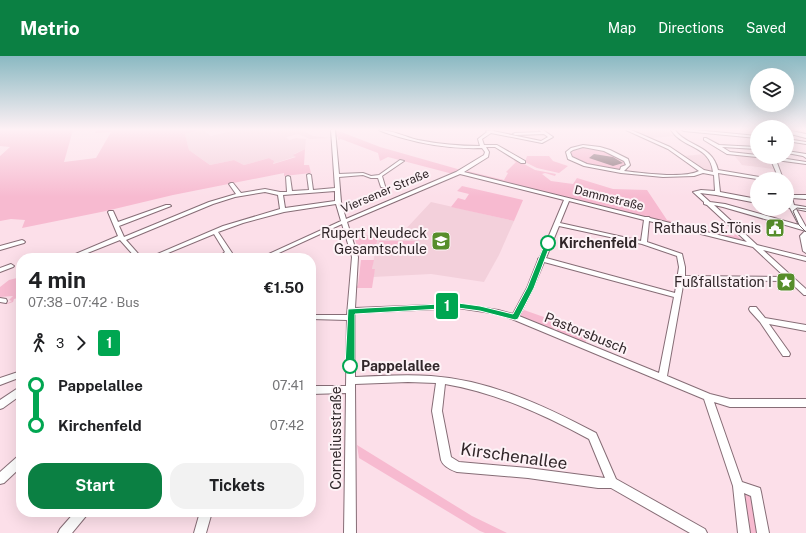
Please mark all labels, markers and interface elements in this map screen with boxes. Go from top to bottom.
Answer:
text: Metrio [20,17,80,39]
text: Map [608,20,636,36]
text: Directions [658,20,724,36]
text: Saved [746,20,786,36]
map controls [750,68,794,216]
button: layers [750,68,794,112]
button: + [750,120,794,164]
street label: Viersener Straße [339,166,431,216]
button: − [750,172,794,216]
street label: Dammstraße [573,183,645,213]
public building icon: Rathaus St.Tönis [764,217,786,239]
place label: Rathaus St.Tönis [654,220,761,236]
place label: Rupert Neudeck Gesamtschule [321,225,427,257]
school or university icon: Rupert Neudeck Gesamtschule [430,230,452,252]
marker: Kirchenfeld [540,235,556,251]
place label: Kirchenfeld [559,235,637,251]
text: 4 min [28,267,86,293]
place icon: Fußfallstation I [775,271,797,293]
place label: Fußfallstation I [674,274,772,290]
text: €1.50 [264,279,304,296]
line badge: 1 [434,293,460,319]
text: 07:38 – 07:42 · Bus [28,295,139,310]
text: 1 [444,298,450,314]
street label: Pastorsbusch [542,309,630,357]
icon: walk [28,332,50,354]
icon: forward [70,332,92,354]
text: 1 [106,335,112,351]
text: 3 [56,336,64,351]
marker: Pappelallee [342,358,358,374]
place label: Pappelallee [361,358,440,374]
text: Pappelallee [58,377,143,394]
text: 07:41 [272,378,304,393]
street label: Corneliusstraße [328,386,344,490]
text: Kirchenfeld [58,417,142,434]
text: 07:42 [270,418,304,433]
street label: Kirschenallee [459,439,569,473]
button: Start [28,463,162,509]
button: Tickets [170,463,304,509]

